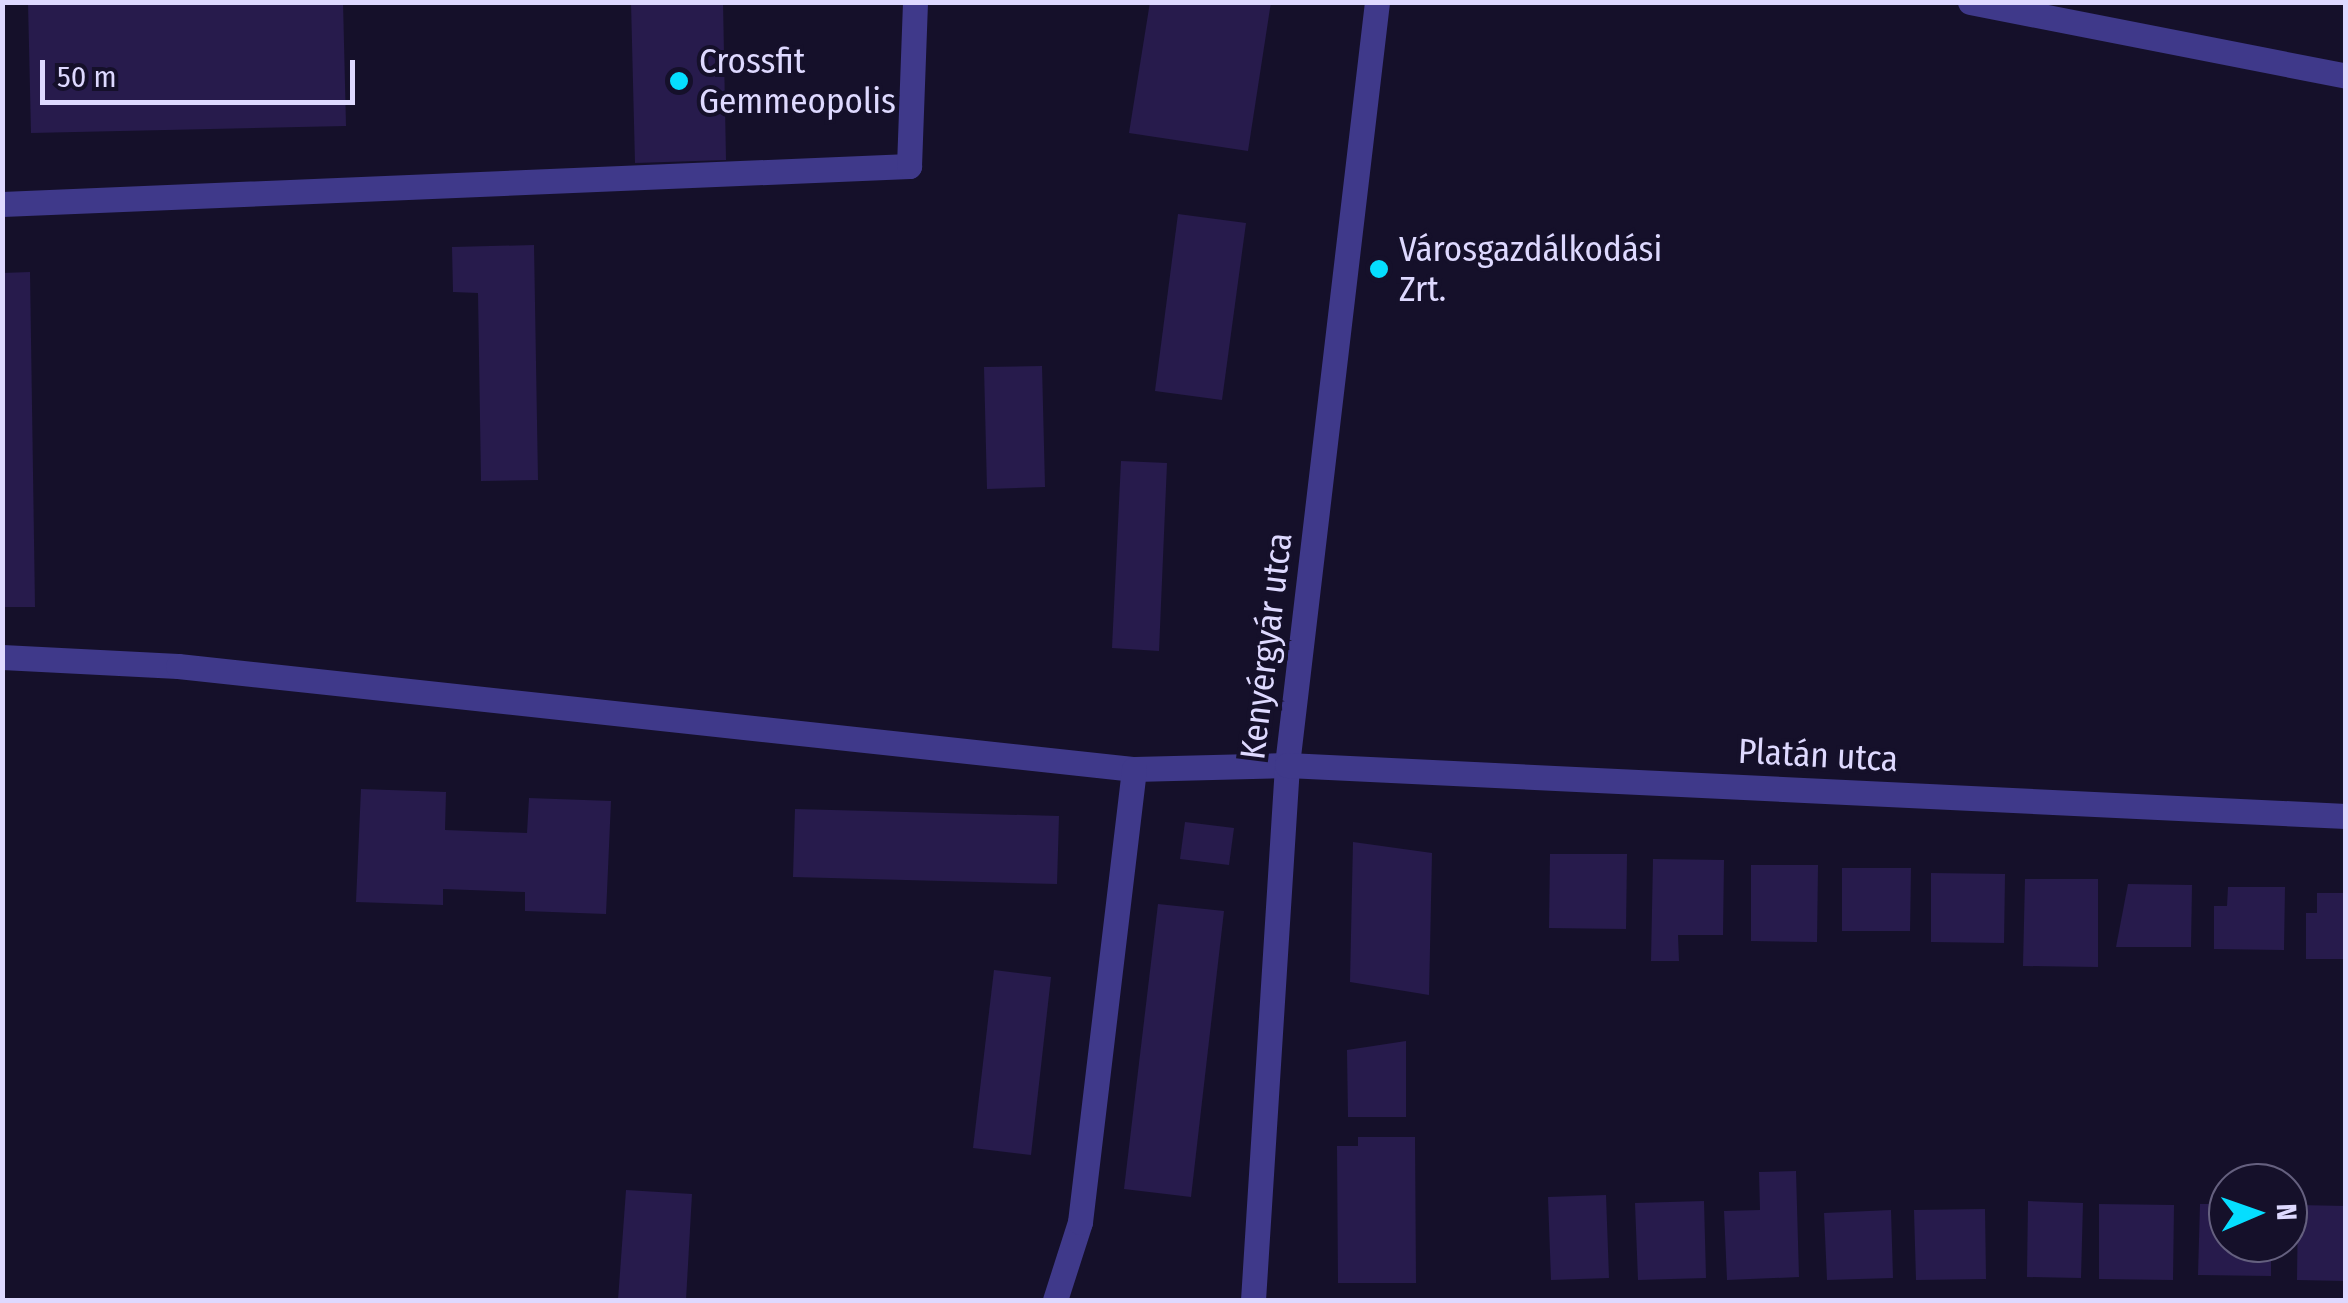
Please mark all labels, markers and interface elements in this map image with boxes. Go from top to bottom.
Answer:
scale bar [45,40,360,102]
place label: Crossfit Gemmeopolis [699,40,896,122]
text: 50 m [57,59,117,95]
marker: Crossfit Gemmeopolis [668,70,690,92]
place label: Városgazdálkodási Zrt. [1399,228,1662,310]
marker: Városgazdálkodási Zrt. [1368,258,1390,280]
street label: Kenyérgyár utca [1231,530,1301,762]
street label: Platán utca [1737,730,1899,780]
north arrow [2208,1163,2308,1263]
text: N [2270,1203,2303,1221]

